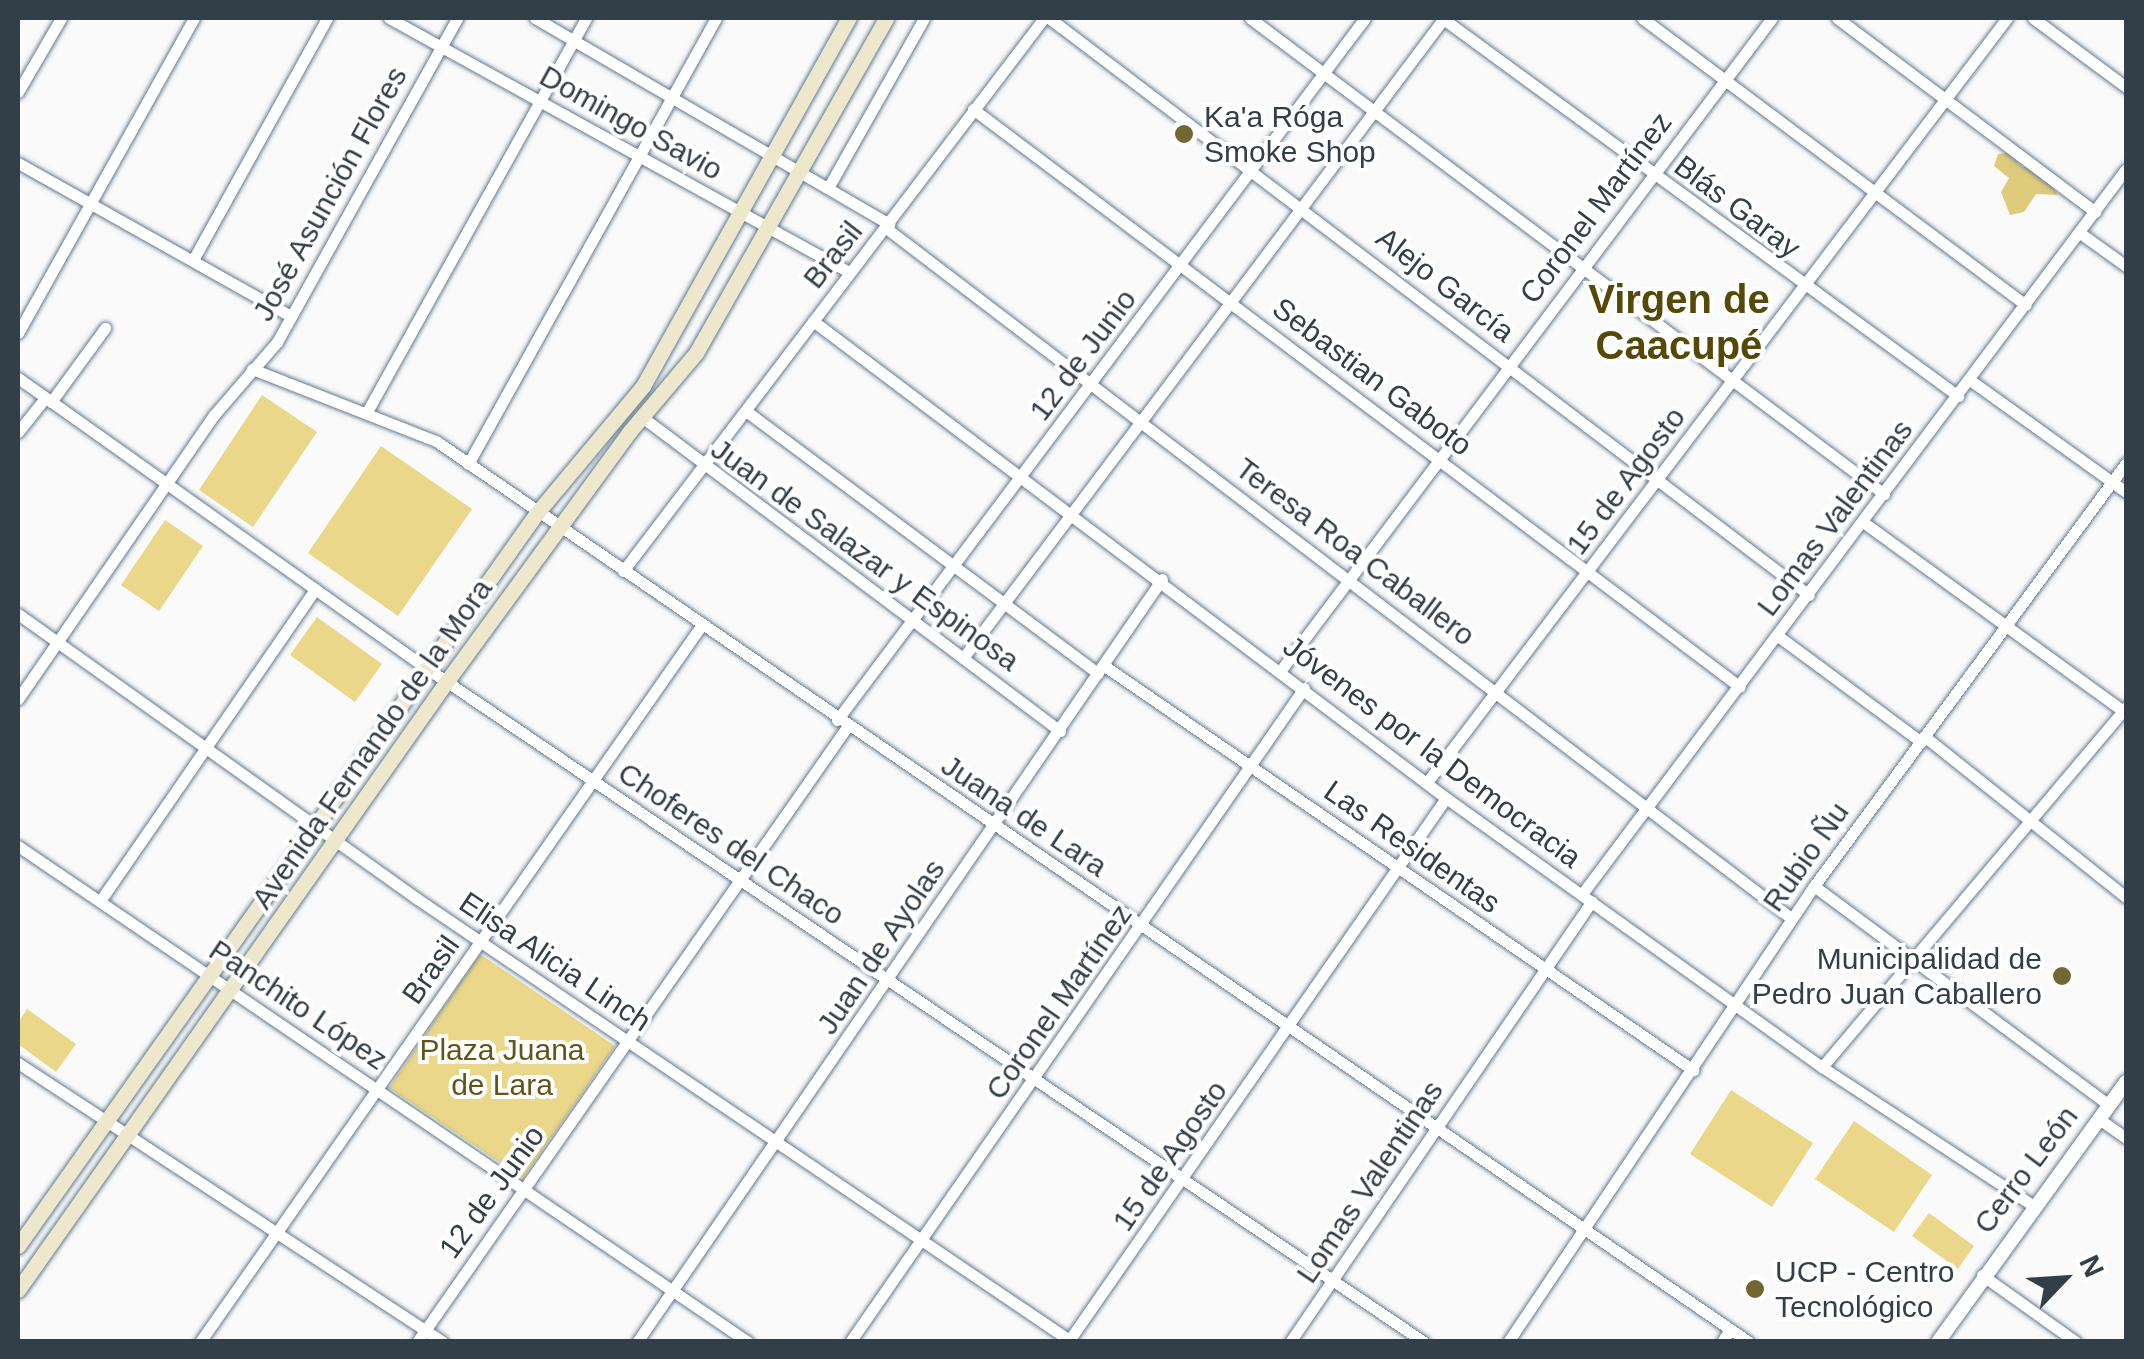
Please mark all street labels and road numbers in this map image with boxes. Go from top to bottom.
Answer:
street label: Domingo Savio [533,58,729,188]
street label: José Asunción Flores [245,60,415,328]
street label: Coronel Martínez [1512,105,1680,311]
street label: Blás Garay [1667,148,1807,266]
street label: Brasil [796,214,870,296]
street label: Alejo García [1369,220,1521,350]
street label: 12 de Junio [1022,282,1144,428]
street label: Sebastian Gaboto [1265,290,1479,464]
street label: 15 de Agosto [1558,400,1694,562]
street label: Lomas Valentinas [1750,413,1920,623]
street label: Juan de Salazar y Espinosa [704,431,1026,679]
street label: Teresa Roa Caballero [1228,450,1482,654]
street label: Avenida Fernando de la Mora [244,572,500,916]
street label: Jóvenes por la Democracia [1276,628,1588,876]
street label: Juana de Lara [934,747,1114,885]
street label: Choferes del Chaco [611,755,851,933]
street label: Las Residentas [1317,773,1507,921]
street label: Rubio Ñu [1755,795,1857,919]
street label: Juan de Ayolas [809,852,953,1042]
street label: Elisa Alicia Linch [452,884,658,1040]
street label: Coronel Martínez [978,897,1140,1107]
street label: Brasil [395,929,467,1011]
street label: Panchito López [202,932,394,1078]
street label: 15 de Agosto [1105,1073,1235,1239]
street label: Lomas Valentinas [1289,1074,1451,1290]
street label: Cerro León [1966,1099,2086,1241]
street label: 12 de Junio [432,1119,552,1265]

